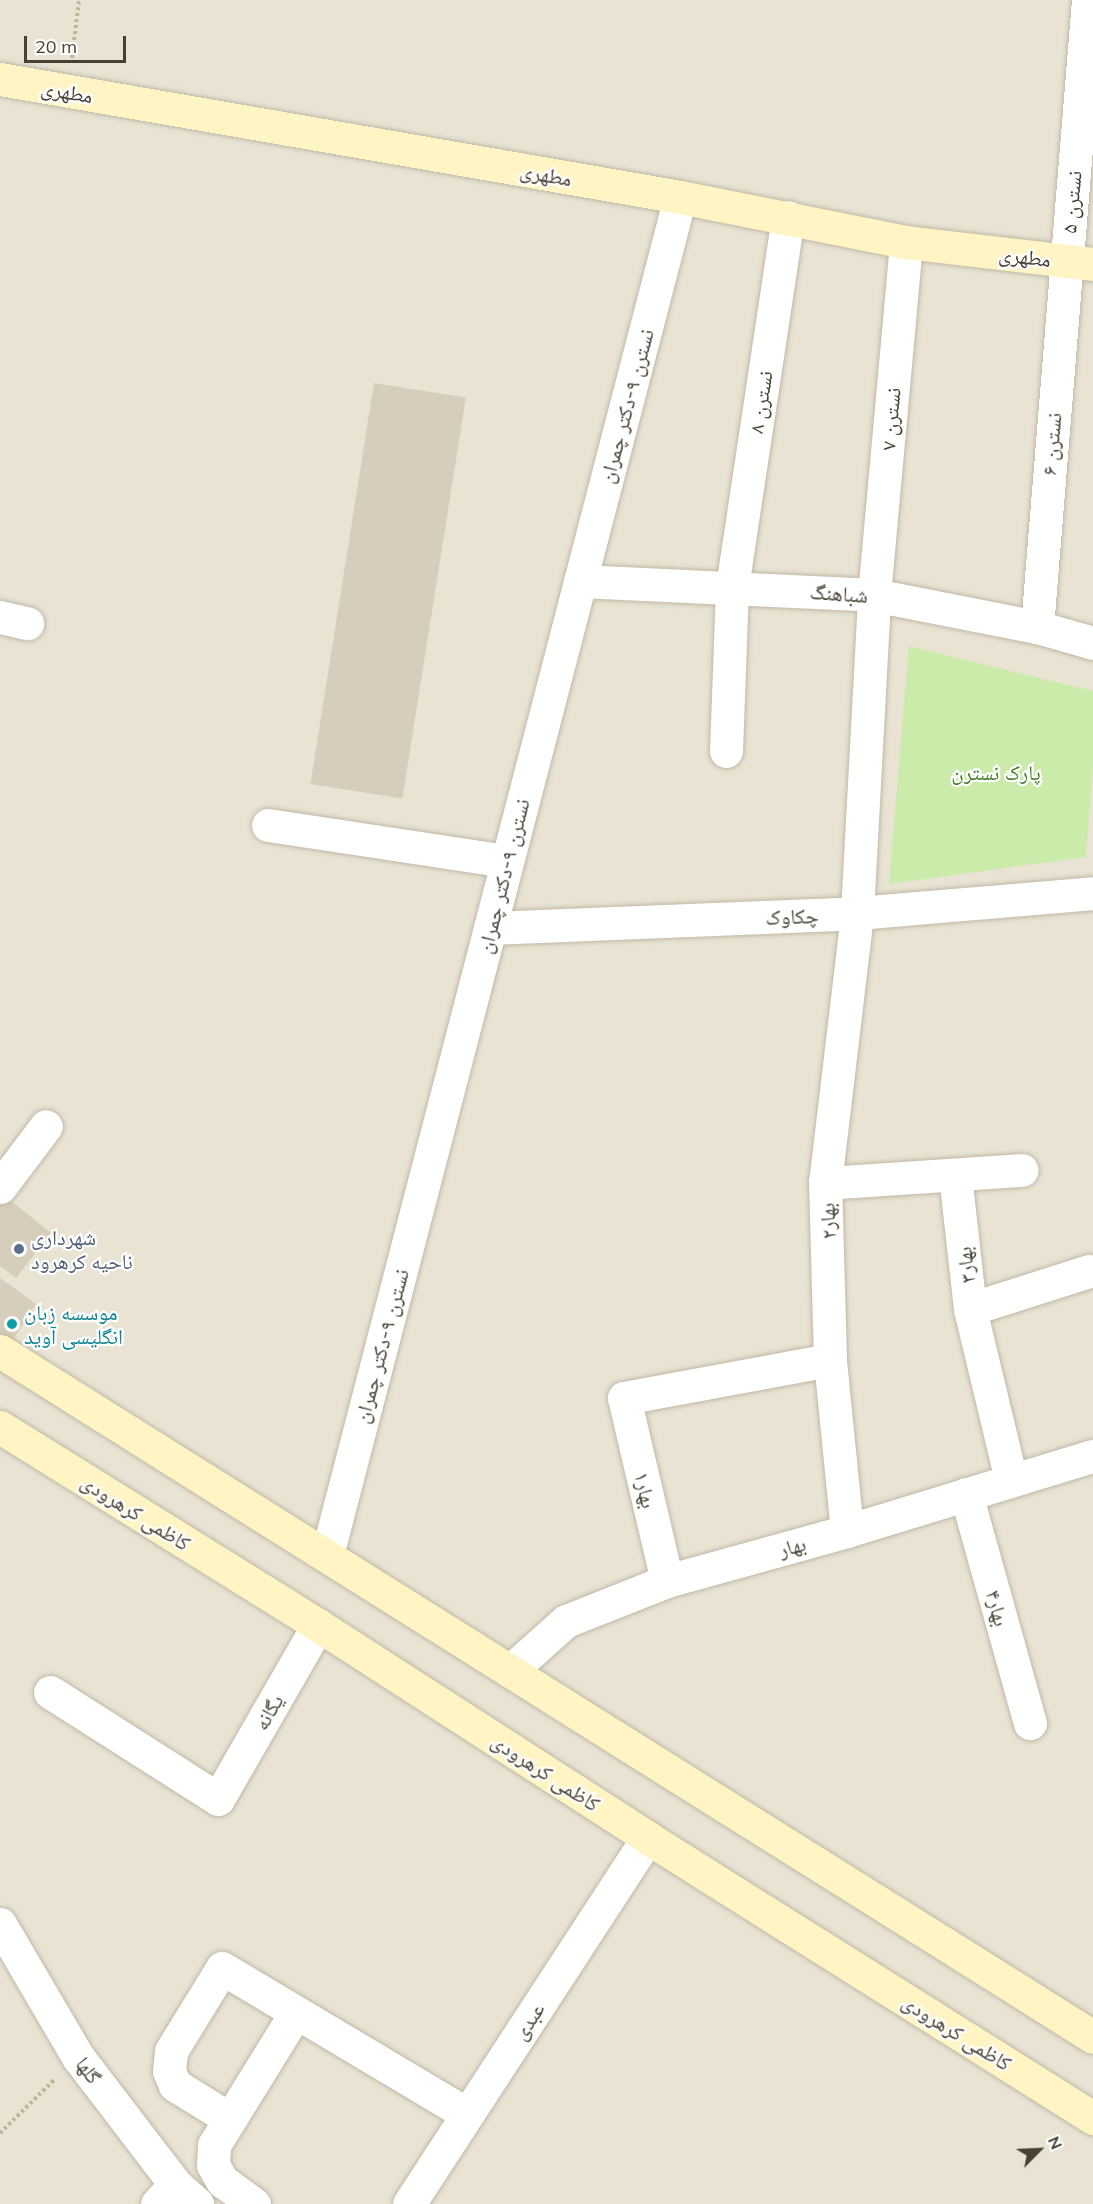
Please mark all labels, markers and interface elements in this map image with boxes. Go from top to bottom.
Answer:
scale bar [27,24,129,62]
text: 20 m [35,35,77,58]
street label: مطهری [39,74,95,108]
street label: مطهری [518,157,574,191]
street label: نسترن ۵ [1056,170,1086,234]
street label: مطهری [998,240,1052,272]
street label: نسترن ۹-دکتر چمران [593,326,659,486]
street label: نسترن ۸ [743,369,777,435]
street label: نسترن ۷ [875,387,905,451]
street label: نسترن ۶ [1036,412,1066,476]
street label: شباهنگ [809,578,869,608]
park label: پارک نسترن [951,759,1041,785]
street label: نسترن ۹-دکتر چمران [472,796,534,956]
street label: چکاوک [765,902,819,930]
street label: بهار۲ [814,1202,840,1240]
place label: شهرداری ناحیه کرهرود [31,1224,133,1274]
marker: شهرداری ناحیه کرهرود [12,1242,26,1256]
street label: بهار۳ [951,1245,979,1285]
street label: نسترن ۹-دکتر چمران [348,1266,414,1426]
place label: موسسه زبان انگلیسی آوید [24,1299,123,1349]
marker: موسسه زبان انگلیسی آوید [5,1317,19,1331]
street label: کاظمی کرهرودی [77,1468,195,1556]
street label: بهار۱ [630,1469,662,1511]
street label: بهار [775,1530,809,1562]
street label: بهار۴ [981,1587,1015,1629]
street label: یگانه [248,1689,288,1735]
street label: کاظمی کرهرودی [487,1728,605,1816]
street label: کاظمی کرهرودی [898,1988,1016,2076]
street label: عبدی [507,1998,549,2044]
street label: گلها [71,2052,107,2088]
north arrow [1009,2120,1069,2180]
text: N [1044,2133,1067,2152]

